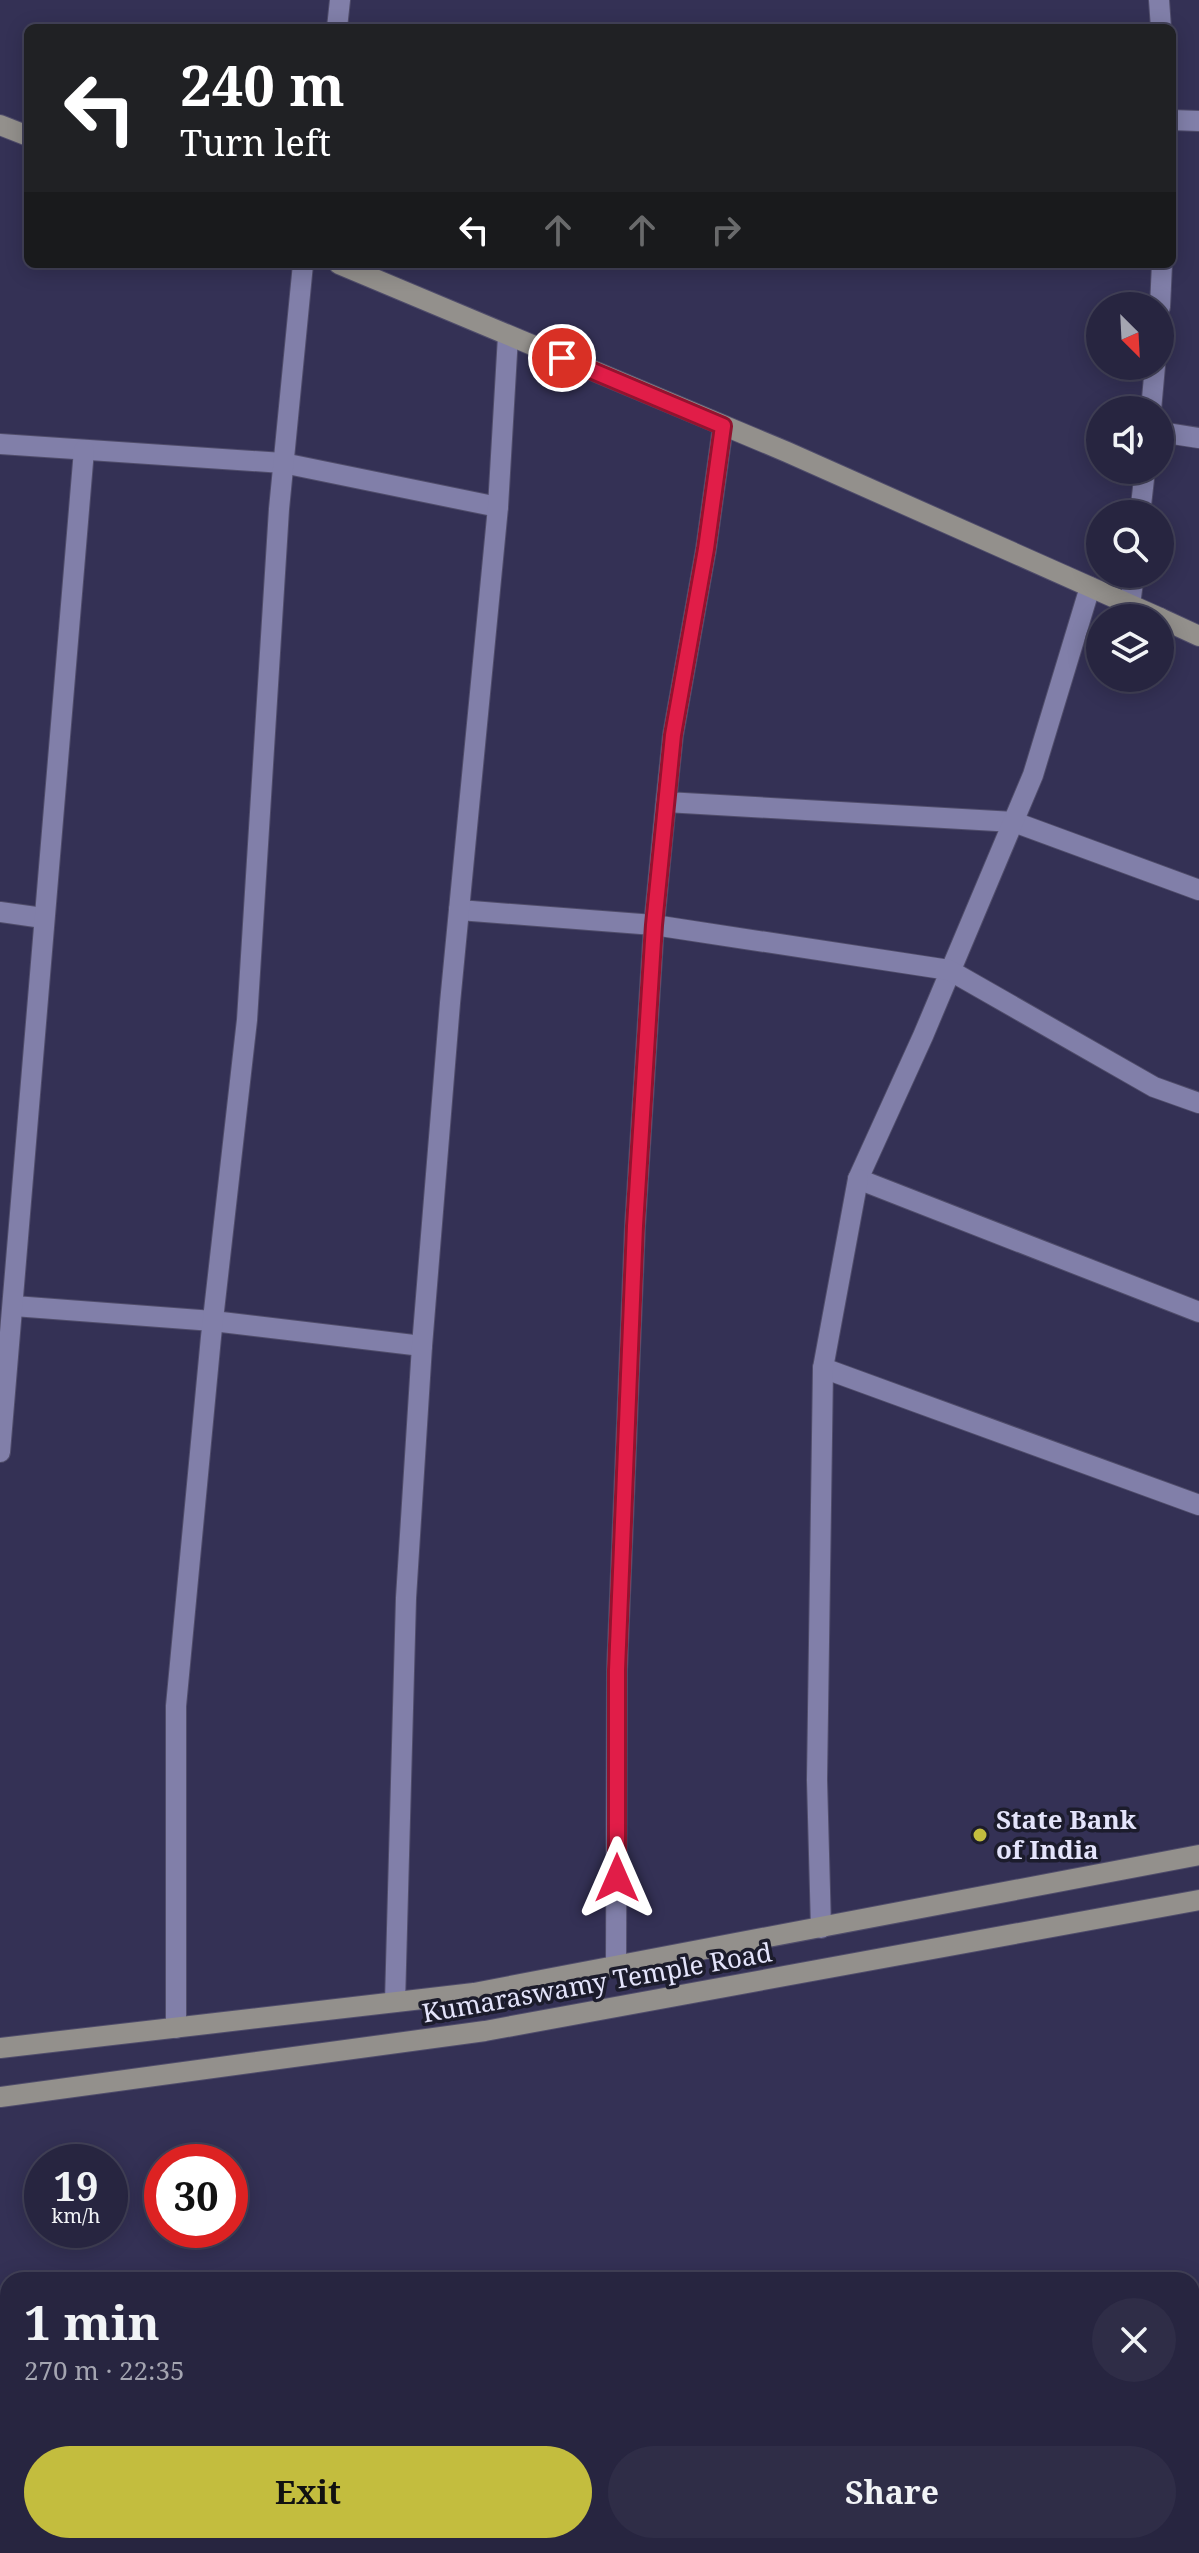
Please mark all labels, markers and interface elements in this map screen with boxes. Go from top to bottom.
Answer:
text: 240 m [180,46,345,122]
icon: left [48,56,152,160]
text: Turn left [180,118,331,167]
icon: left [452,208,496,252]
icon: ahead [536,208,580,252]
icon: ahead [620,208,664,252]
icon: right [704,208,748,252]
north arrow [1086,292,1174,380]
map controls [1086,292,1174,692]
pin [528,324,596,392]
icon: arrive [540,336,584,380]
button: sound [1086,396,1174,484]
button: search [1086,500,1174,588]
button: layers [1086,604,1174,692]
place label: State Bank of India [996,1801,1137,1867]
marker: State Bank of India [971,1826,989,1844]
position arrow [575,1836,659,1920]
street label: Kumaraswamy Temple Road [419,1934,775,2031]
speed limit sign: 30 [144,2144,248,2248]
text: 19 [53,2158,99,2213]
text: km/h [51,2202,101,2229]
text: 1 min [24,2289,160,2354]
button: close [1092,2298,1176,2382]
text: 270 m · 22:35 [24,2352,185,2388]
button: Exit [24,2446,592,2538]
button: Share [608,2446,1176,2538]

